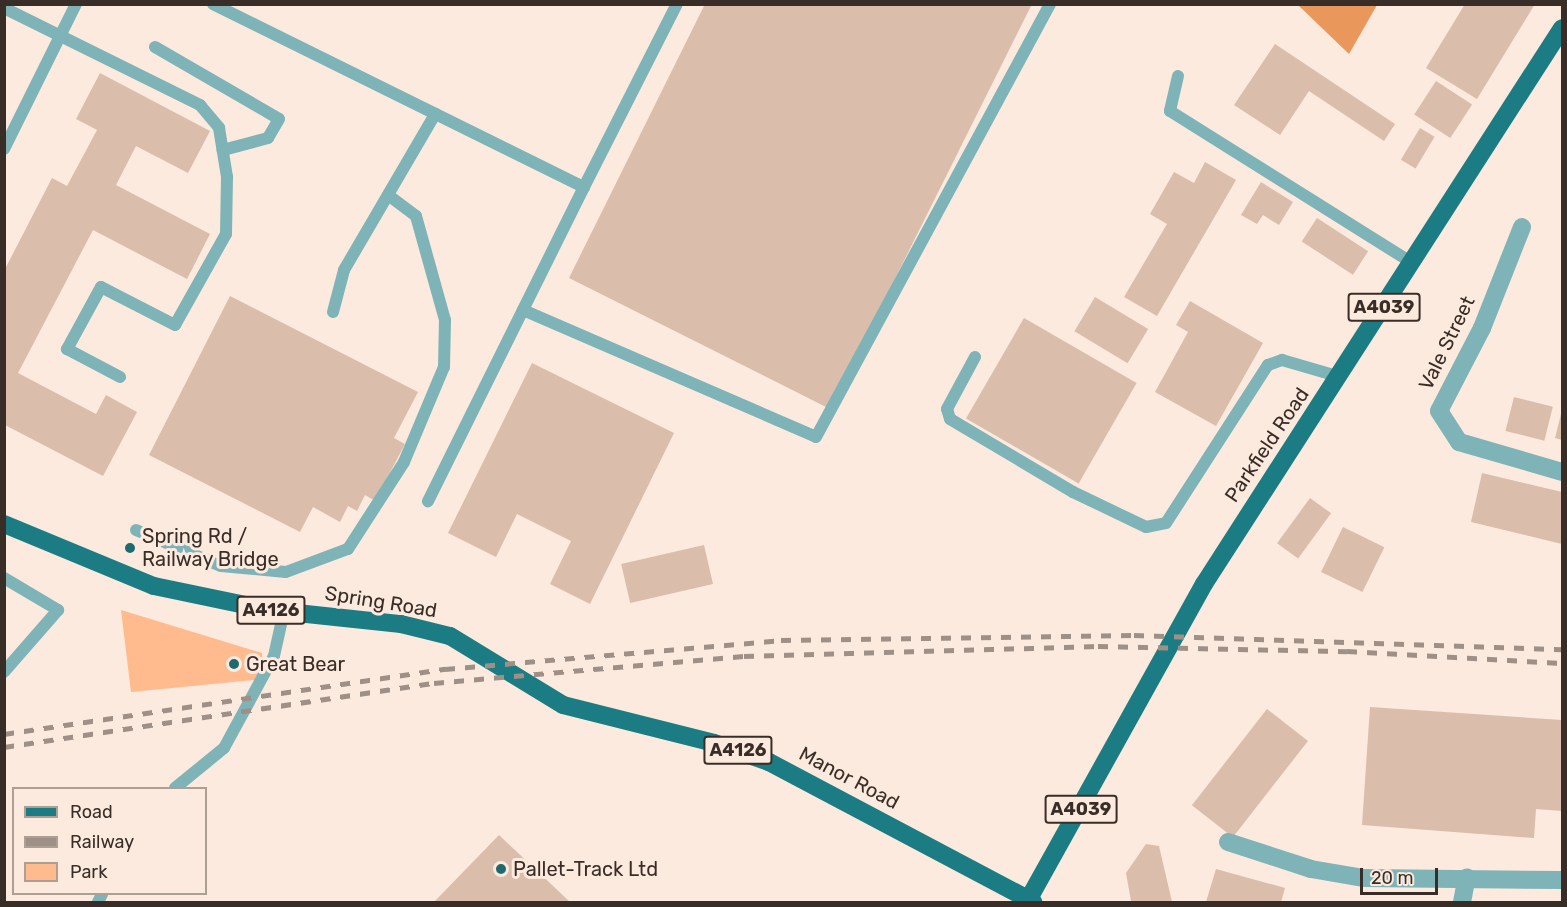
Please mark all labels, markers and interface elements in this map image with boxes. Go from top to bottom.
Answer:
road number: A4039 [1346,292,1422,322]
street label: Vale Street [1414,292,1480,394]
street label: Parkfield Road [1220,383,1314,507]
place label: Spring Rd / Railway Bridge [142,524,279,571]
marker: Spring Rd / Railway Bridge [123,541,137,555]
street label: Spring Road [323,581,439,623]
road number: A4126 [235,595,307,625]
place label: Great Bear [246,652,345,676]
marker: Great Bear [227,657,241,671]
road number: A4126 [702,735,774,765]
street label: Manor Road [795,741,903,815]
legend [12,787,207,895]
road number: A4039 [1044,794,1118,824]
text: Road [70,801,113,823]
text: Railway [70,831,134,853]
scale bar [1363,856,1441,894]
place label: Pallet-Track Ltd [513,857,658,881]
text: Park [70,861,107,883]
marker: Pallet-Track Ltd [494,862,508,876]
text: 20 m [1371,867,1413,889]

